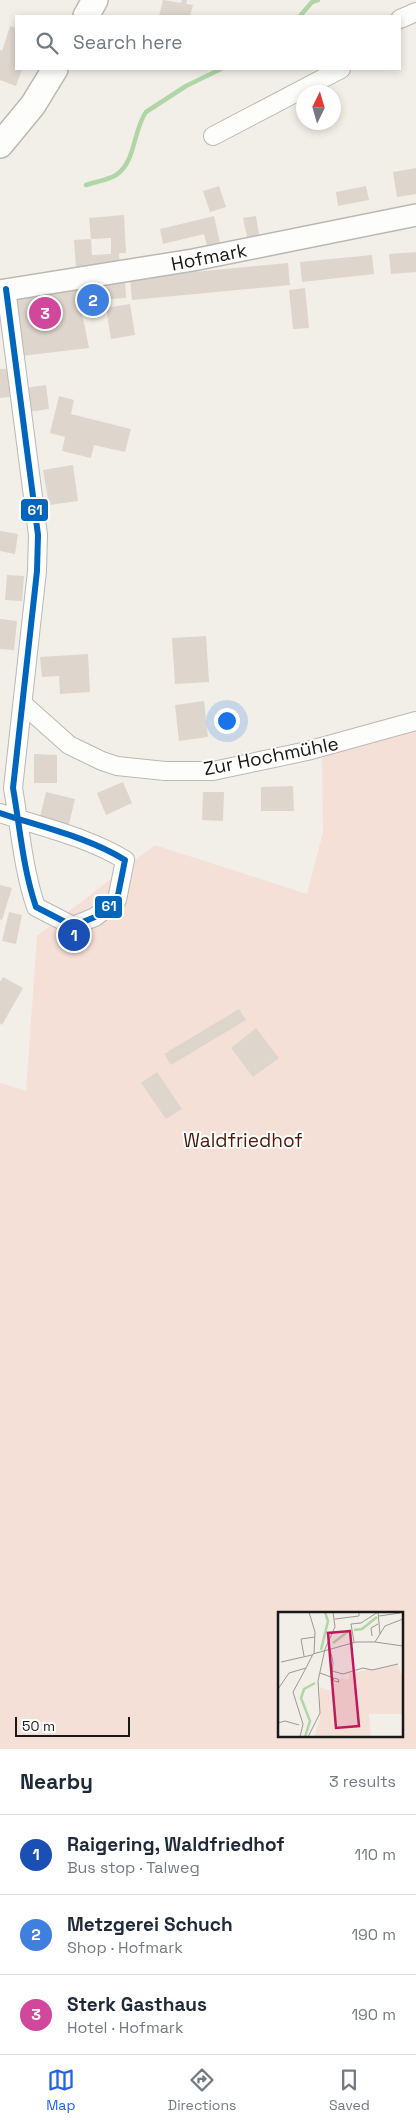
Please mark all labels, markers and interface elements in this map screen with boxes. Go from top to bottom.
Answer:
search box [15,15,401,70]
icon: search [33,29,61,57]
text: Search here [73,30,183,55]
north arrow [296,85,341,130]
street label: Hofmark [169,237,249,277]
pin: 2 [77,281,109,319]
pin: 3 [29,294,61,332]
line badge: 61 [20,498,49,522]
text: 61 [28,501,42,519]
your location [214,708,240,734]
street label: Zur Hochmühle [201,731,341,781]
line badge: 61 [94,895,123,919]
text: 61 [102,897,116,915]
pin: 1 [58,916,90,954]
park label: Waldfriedhof [183,1128,303,1153]
inset map [278,1612,404,1736]
scale bar [15,1714,130,1737]
text: 50 m [22,1717,55,1735]
text: Nearby [20,1768,93,1795]
text: 3 results [329,1771,396,1792]
text: Raigering, Waldfriedhof [67,1832,285,1857]
text: 1 [32,1844,40,1865]
text: 110 m [354,1844,396,1865]
text: Bus stop · Talweg [67,1857,200,1878]
text: Metzgerei Schuch [67,1912,233,1937]
text: 2 [31,1924,41,1945]
text: 190 m [351,1924,396,1945]
text: Shop · Hofmark [67,1937,183,1958]
text: Sterk Gasthaus [67,1992,207,2017]
text: 3 [31,2004,41,2025]
text: 190 m [351,2004,396,2025]
text: Hotel · Hofmark [67,2017,184,2038]
tab: Map [46,2066,75,2114]
tab: Directions [168,2066,236,2114]
tab: Saved [329,2066,370,2114]

